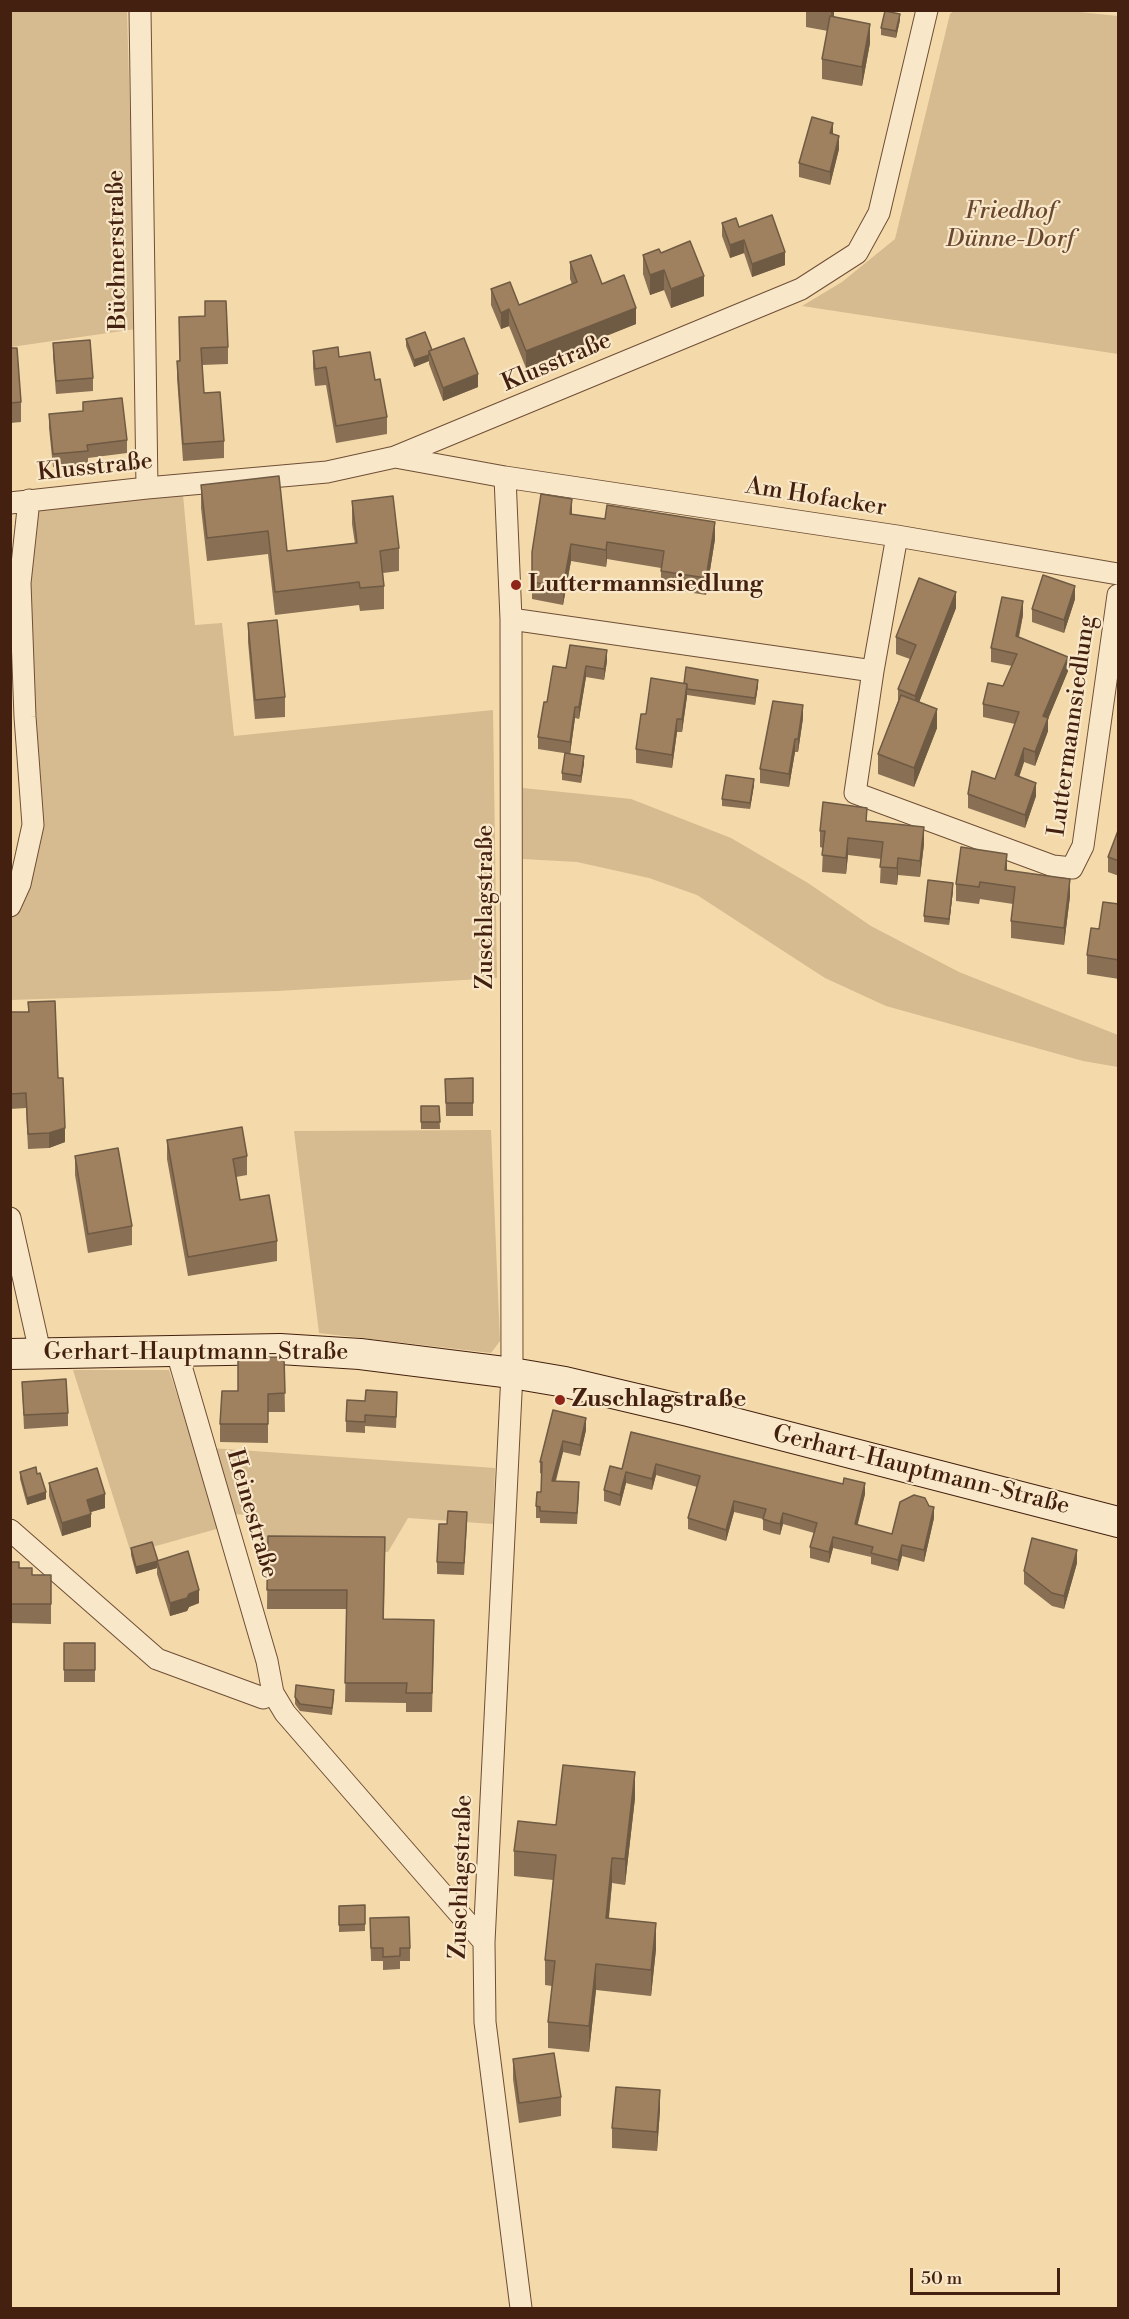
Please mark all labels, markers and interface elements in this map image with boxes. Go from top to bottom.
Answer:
street label: Büchnerstraße [102,169,134,331]
park label: Friedhof Dünne-Dorf [946,198,1074,254]
street label: Klusstraße [498,327,616,399]
street label: Klusstraße [36,448,154,488]
street label: Am Hofacker [743,473,889,523]
place label: Luttermannsiedlung [528,571,763,599]
marker: Luttermannsiedlung [509,578,523,592]
street label: Luttermannsiedlung [1043,614,1103,838]
street label: Zuschlagstraße [472,825,500,989]
street label: Gerhart-Hauptmann-Straße [44,1339,348,1367]
place label: Zuschlagstraße [572,1386,746,1414]
marker: Zuschlagstraße [553,1393,567,1407]
street label: Gerhart-Hauptmann-Straße [770,1420,1072,1522]
street label: Heinestraße [219,1446,283,1582]
street label: Zuschlagstraße [445,1794,479,1960]
scale bar [913,2256,1063,2294]
text: 50 m [921,2267,962,2290]

